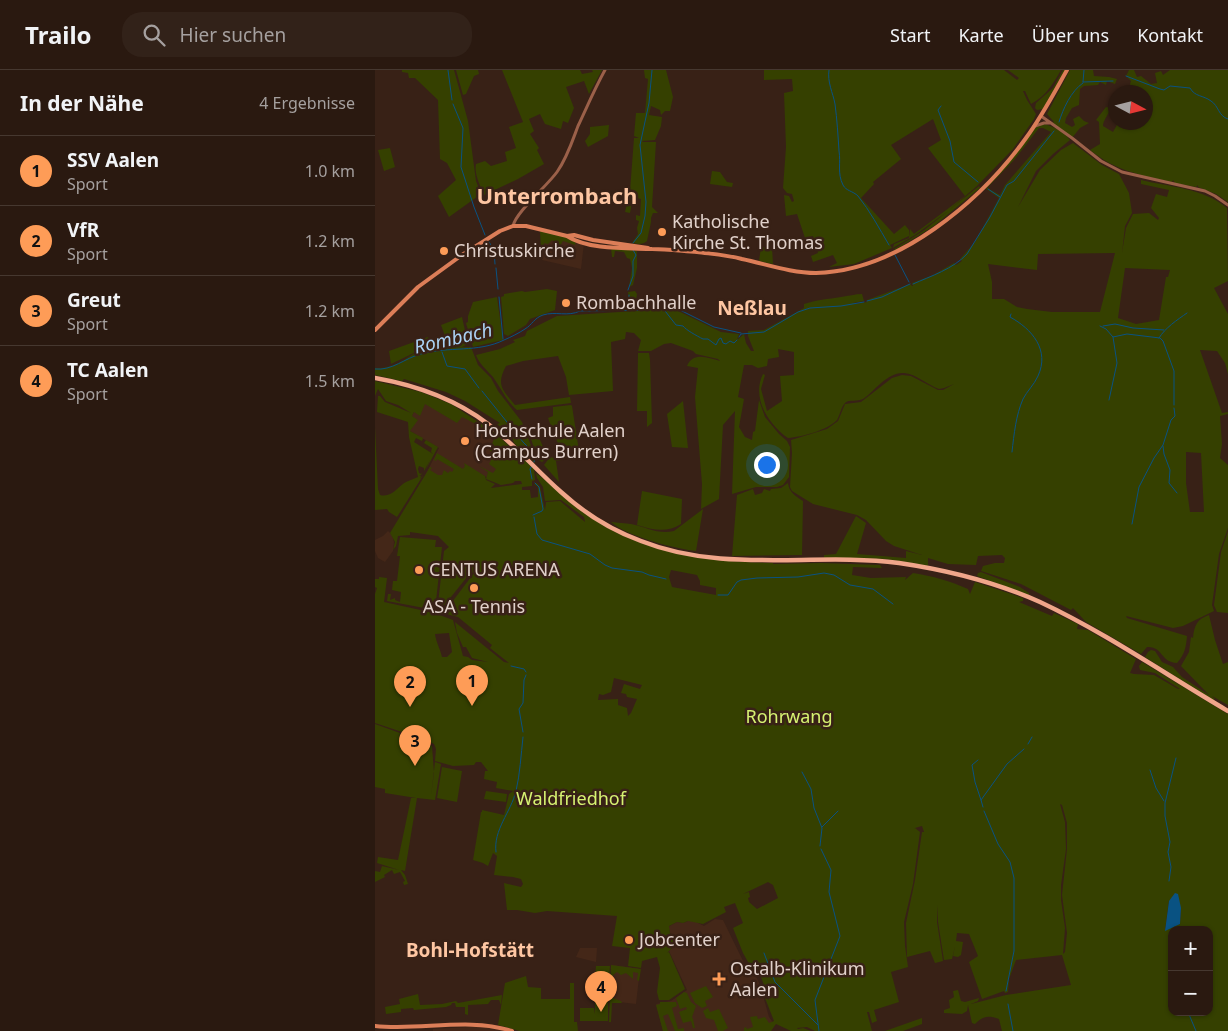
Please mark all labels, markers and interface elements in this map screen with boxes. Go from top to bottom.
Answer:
search box [122,12,472,57]
text: Trailo [25,18,92,51]
icon: search [140,21,168,49]
text: Hier suchen [180,22,286,48]
text: Start [890,23,930,47]
text: Karte [958,23,1004,47]
text: Über uns [1032,23,1109,47]
text: Kontakt [1137,23,1203,47]
north arrow [1108,85,1153,130]
text: In der Nähe [20,89,144,117]
text: 4 Ergebnisse [259,92,355,114]
text: SSV Aalen [67,147,159,173]
text: 1 [31,160,41,182]
text: 1.0 km [305,160,355,182]
text: Sport [67,173,108,195]
district label: Unterrombach [477,180,637,210]
place label: Katholische Kirche St. Thomas [672,209,823,254]
text: VfR [67,217,99,243]
marker: Katholische Kirche St. Thomas [656,226,668,238]
text: 2 [31,230,41,252]
text: 1.2 km [305,230,355,252]
place label: Christuskirche [454,238,575,262]
text: Sport [67,243,108,265]
marker: Christuskirche [438,245,450,257]
text: Greut [67,287,121,313]
place label: Rombachhalle [576,290,697,314]
district label: Neßlau [717,295,787,321]
marker: Rombachhalle [560,297,572,309]
text: 3 [31,300,41,322]
text: 1.2 km [305,300,355,322]
text: Sport [67,313,108,335]
water label: Rombach [411,316,495,360]
text: TC Aalen [67,357,149,383]
text: 4 [31,370,41,392]
text: 1.5 km [305,370,355,392]
text: Sport [67,383,108,405]
place label: Hochschule Aalen (Campus Burren) [475,418,626,463]
marker: Hochschule Aalen (Campus Burren) [459,435,471,447]
your location [754,452,780,478]
place label: CENTUS ARENA [429,557,560,581]
marker: CENTUS ARENA [413,564,425,576]
marker: ASA - Tennis [468,582,480,594]
place label: ASA - Tennis [423,594,525,618]
pin: 1 [456,665,488,706]
pin: 2 [394,666,426,707]
park label: Rohrwang [745,704,833,728]
pin: 3 [399,725,431,766]
park label: Waldfriedhof [516,786,627,810]
map controls [1168,926,1213,1016]
button: + [1168,926,1213,971]
place label: Jobcenter [637,927,720,951]
marker: Jobcenter [623,934,635,946]
district label: Bohl-Hofstätt [406,937,534,963]
place label: Ostalb-Klinikum Aalen [730,956,865,1001]
pin: 4 [585,971,617,1012]
button: − [1168,971,1213,1016]
marker: Ostalb-Klinikum Aalen [712,972,726,986]

